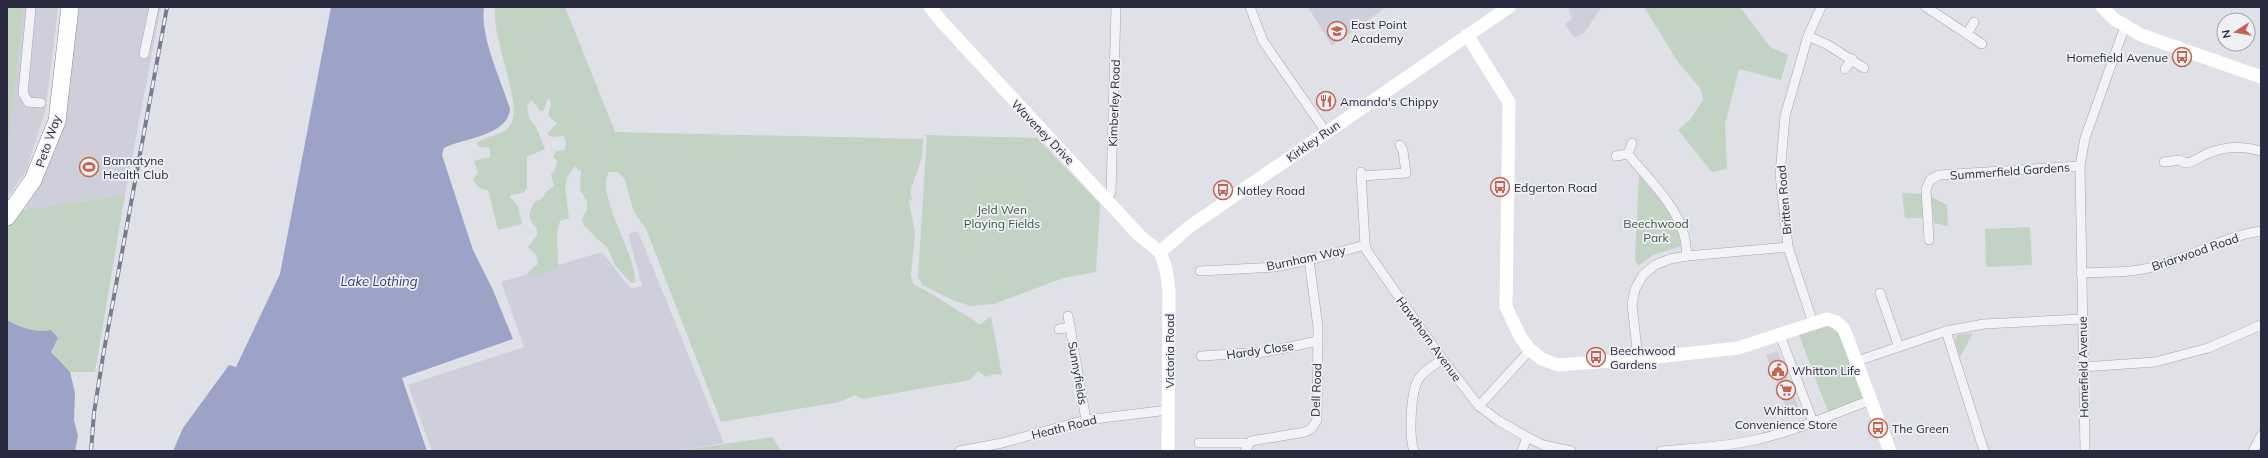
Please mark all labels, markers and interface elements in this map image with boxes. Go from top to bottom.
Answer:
north arrow [2216,12,2256,52]
place label: East Point Academy [1351,17,1407,46]
school or university icon: East Point Academy [1326,20,1348,42]
text: N [2219,29,2234,40]
bus stop icon: Homefield Avenue [2171,46,2193,68]
place label: Homefield Avenue [2066,50,2168,65]
street label: Kimberley Road [1105,59,1123,147]
restaurant icon: Amanda's Chippy [1315,90,1337,112]
place label: Amanda's Chippy [1340,94,1439,109]
street label: Waveney Drive [1008,96,1078,168]
street label: Peto Way [32,112,64,169]
street label: Kirkley Run [1283,117,1343,165]
place label: Bannatyne Health Club [103,153,168,182]
sports icon: Bannatyne Health Club [78,156,100,178]
street label: Summerfield Gardens [1949,159,2071,183]
street label: Britten Road [1773,165,1795,235]
bus stop icon: Edgerton Road [1489,176,1511,198]
bus stop icon: Notley Road [1212,179,1234,201]
place label: Edgerton Road [1514,180,1597,195]
place label: Notley Road [1237,183,1305,198]
park label: Jeld Wen Playing Fields [964,202,1040,231]
park label: Beechwood Park [1623,216,1689,245]
street label: Briarwood Road [2149,230,2241,274]
street label: Burnham Way [1265,242,1348,274]
water label: Lake Lothing [341,273,418,289]
street label: Hawthorn Avenue [1393,294,1465,384]
street label: Victoria Road [1162,313,1177,389]
street label: Homefield Avenue [2075,316,2091,418]
street label: Hardy Close [1225,338,1295,362]
street label: Sunnyfields [1065,340,1091,406]
place label: Beechwood Gardens [1610,343,1675,372]
bus stop icon: Beechwood Gardens [1585,346,1607,368]
public building icon: Whitton Life [1767,359,1789,381]
street label: Dell Road [1308,363,1324,417]
place label: Whitton Life [1792,363,1860,378]
supermarket icon: Whitton Convenience Store [1775,379,1797,401]
place label: Whitton Convenience Store [1735,403,1837,432]
street label: Heath Road [1030,412,1098,442]
bus stop icon: The Green [1867,417,1889,439]
place label: The Green [1892,421,1949,436]

